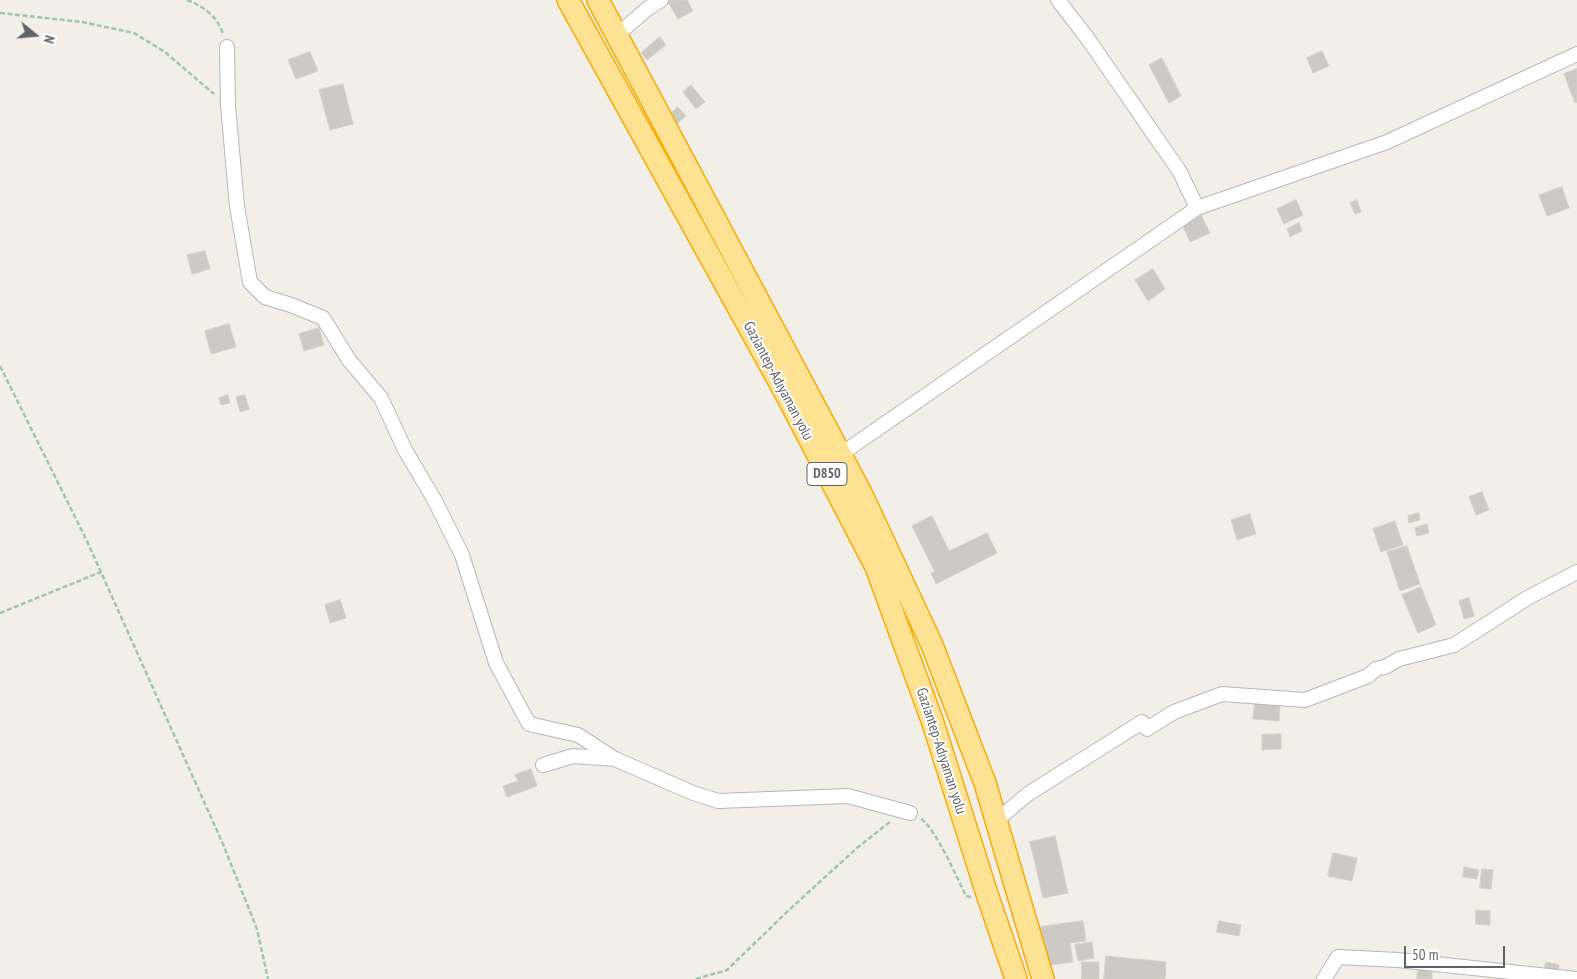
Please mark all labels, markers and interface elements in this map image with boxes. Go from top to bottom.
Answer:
north arrow [10,10,60,60]
text: N [40,33,59,46]
street label: Gaziantep-Adıyaman yolu [739,319,817,443]
road number: D850 [807,462,847,486]
street label: Gaziantep-Adıyaman yolu [912,686,970,816]
scale bar [1407,936,1508,968]
text: 50 m [1412,945,1438,964]

